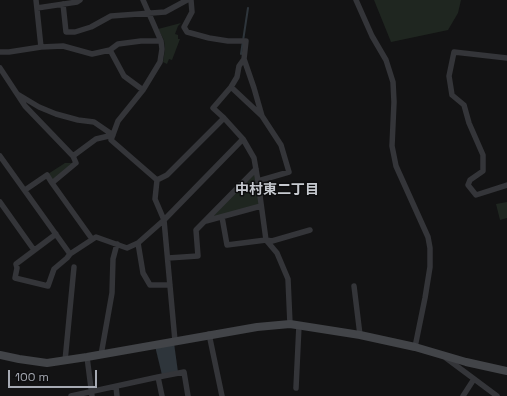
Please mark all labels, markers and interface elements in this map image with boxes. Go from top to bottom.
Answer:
district label: 中村東二丁目 [235,182,319,198]
scale bar [10,362,99,388]
text: 100 m [15,369,49,385]

